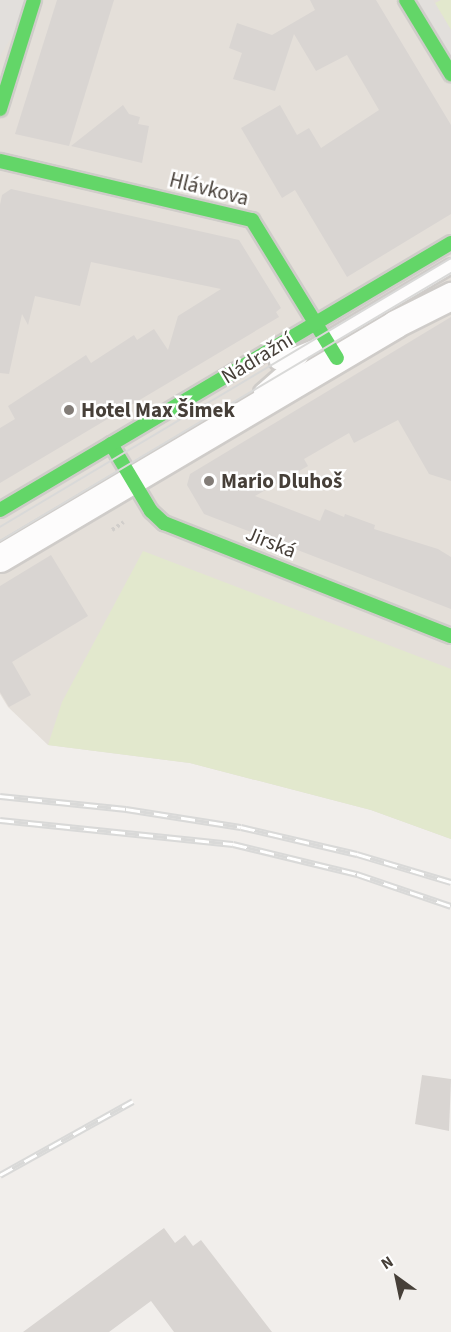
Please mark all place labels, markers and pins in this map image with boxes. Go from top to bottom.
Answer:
place label: Hotel Max Šimek [81,397,235,423]
marker: Hotel Max Šimek [62,403,76,417]
place label: Mario Dluhoš [221,468,342,494]
marker: Mario Dluhoš [202,474,216,488]

